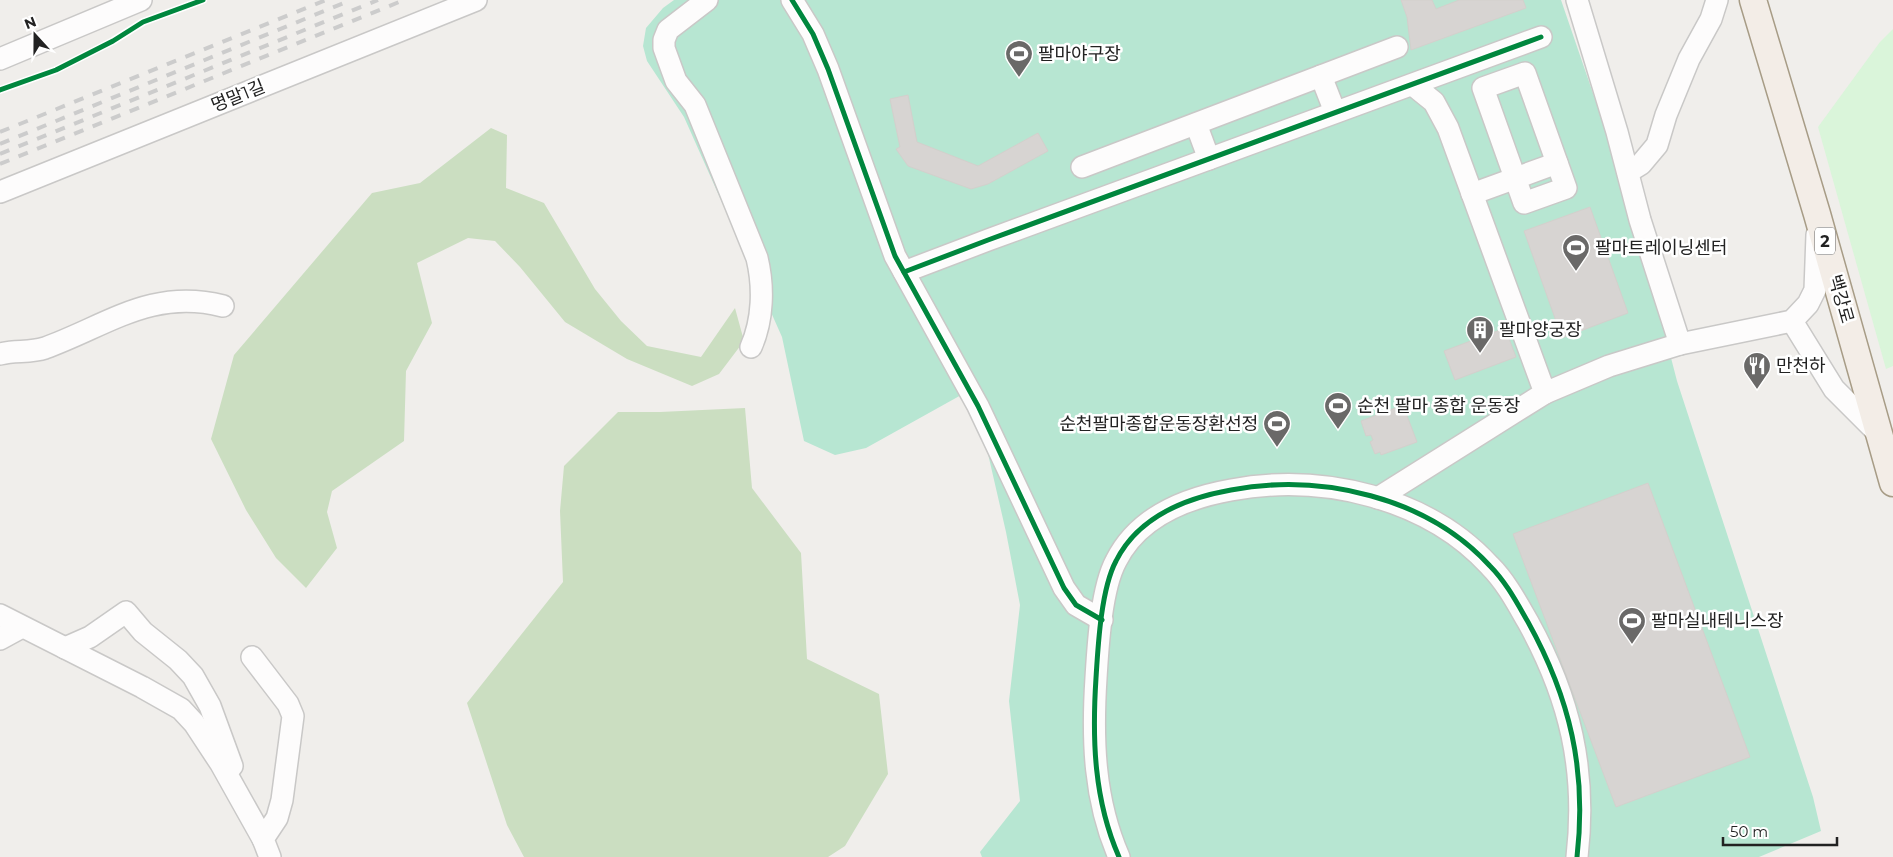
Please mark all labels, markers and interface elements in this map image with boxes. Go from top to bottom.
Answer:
north arrow [10,10,60,60]
text: N [22,12,39,33]
sports icon: 팔마야구장 [1004,39,1034,78]
place label: 팔마야구장 [1038,43,1121,65]
street label: 명말1길 [208,75,268,117]
road number: 2 [1815,228,1835,255]
sports icon: 팔마트레이닝센터 [1561,233,1591,272]
place label: 팔마트레이닝센터 [1595,237,1727,259]
street label: 백강로 [1824,272,1858,326]
building icon: 팔마양궁장 [1465,315,1495,354]
place label: 팔마양궁장 [1499,319,1582,341]
restaurant icon: 만천하 [1742,351,1772,390]
place label: 만천하 [1776,355,1826,377]
sports icon: 순천 팔마 종합 운동장 [1323,391,1353,430]
place label: 순천 팔마 종합 운동장 [1357,395,1520,417]
sports icon: 순천팔마종합운동장환선정 [1262,409,1292,448]
place label: 순천팔마종합운동장환선정 [1059,413,1258,435]
sports icon: 팔마실내테니스장 [1617,606,1647,645]
place label: 팔마실내테니스장 [1651,610,1783,632]
scale bar [1723,814,1837,846]
text: 50 m [1730,822,1768,841]

